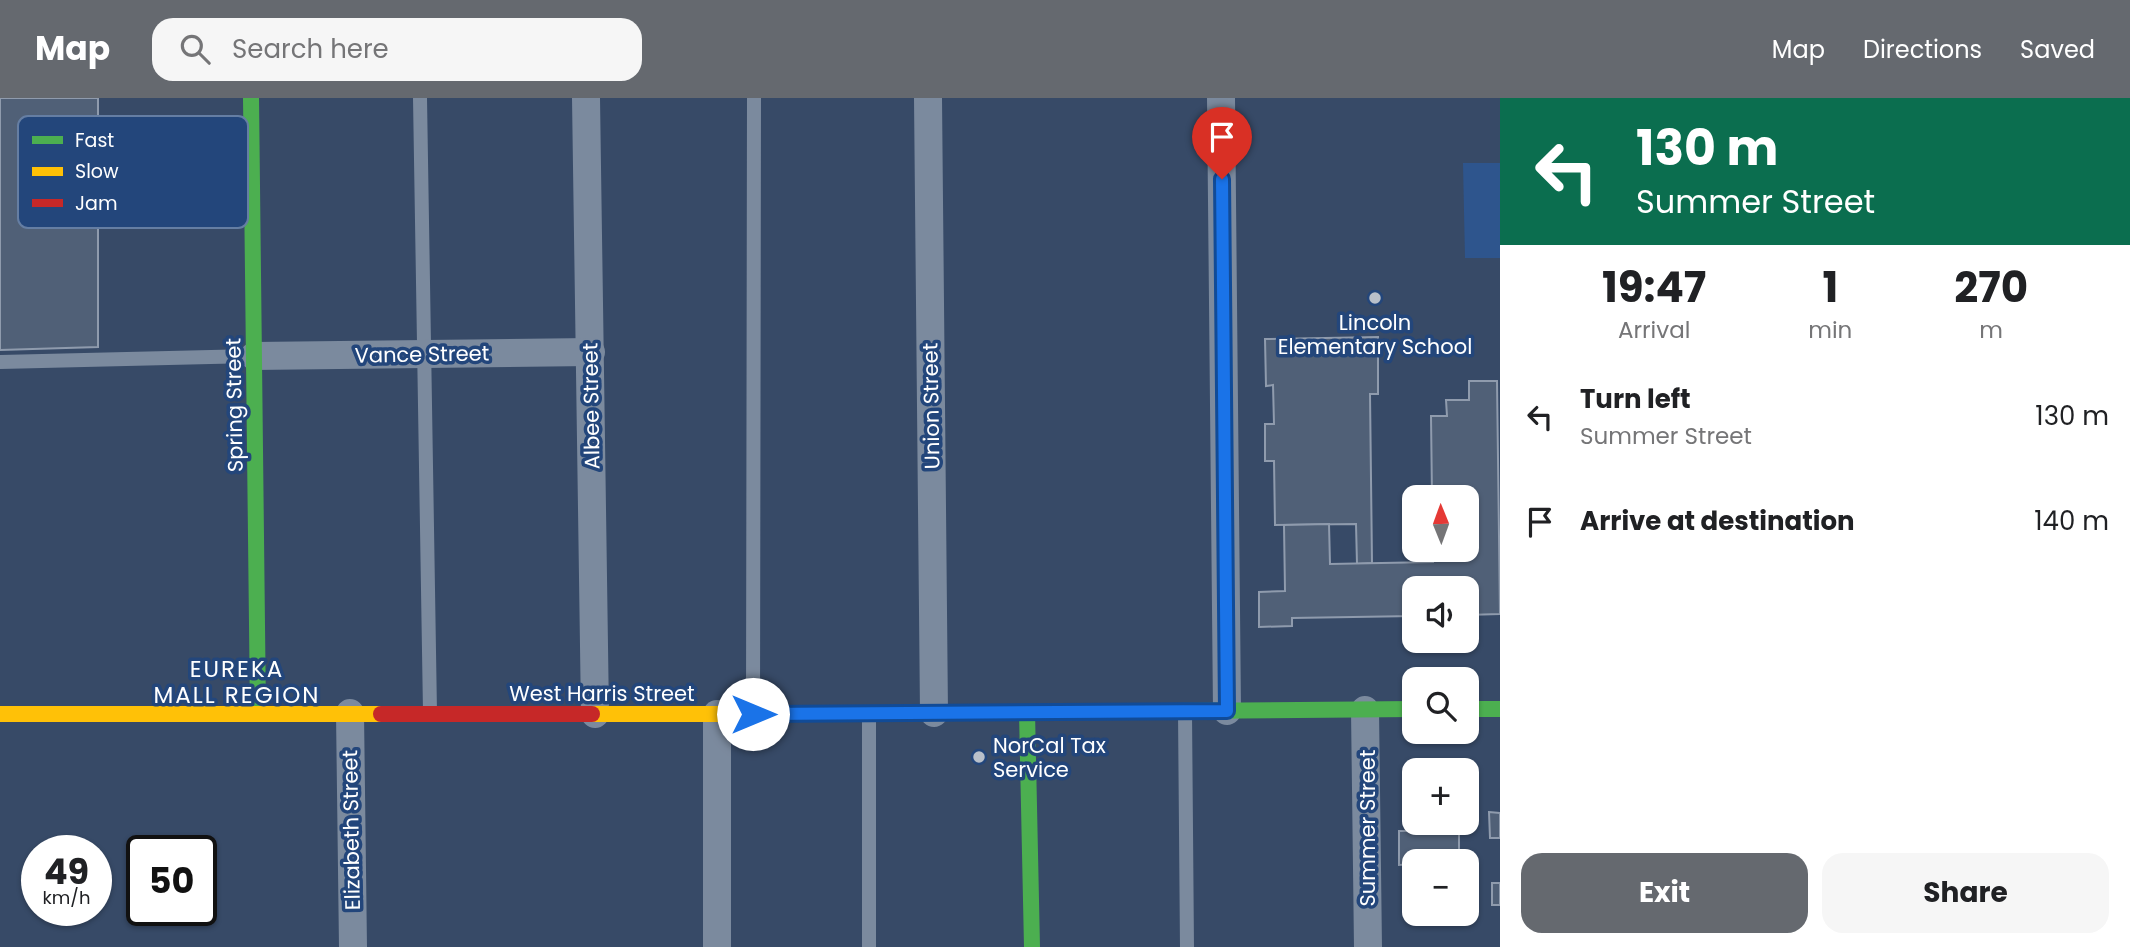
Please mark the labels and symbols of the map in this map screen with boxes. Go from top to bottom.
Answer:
pin [1192,107,1252,179]
legend [18,116,248,228]
text: Fast [75,127,114,154]
text: Slow [75,158,119,185]
text: Jam [75,190,117,217]
marker: Lincoln Elementary School [1367,290,1383,306]
place label: Lincoln Elementary School [1278,308,1472,361]
street label: Spring Street [218,338,250,472]
street label: Vance Street [354,338,490,370]
street label: Albee Street [575,342,607,470]
street label: Union Street [915,342,947,470]
north arrow [1402,485,1479,562]
district label: EUREKA MALL REGION [154,653,320,711]
position arrow [716,677,790,751]
street label: West Harris Street [509,679,695,708]
place label: NorCal Tax Service [993,731,1106,784]
marker: NorCal Tax Service [971,749,987,765]
street label: Elizabeth Street [335,750,367,910]
street label: Summer Street [1353,750,1382,906]
speed limit sign: 50 [126,835,217,926]

